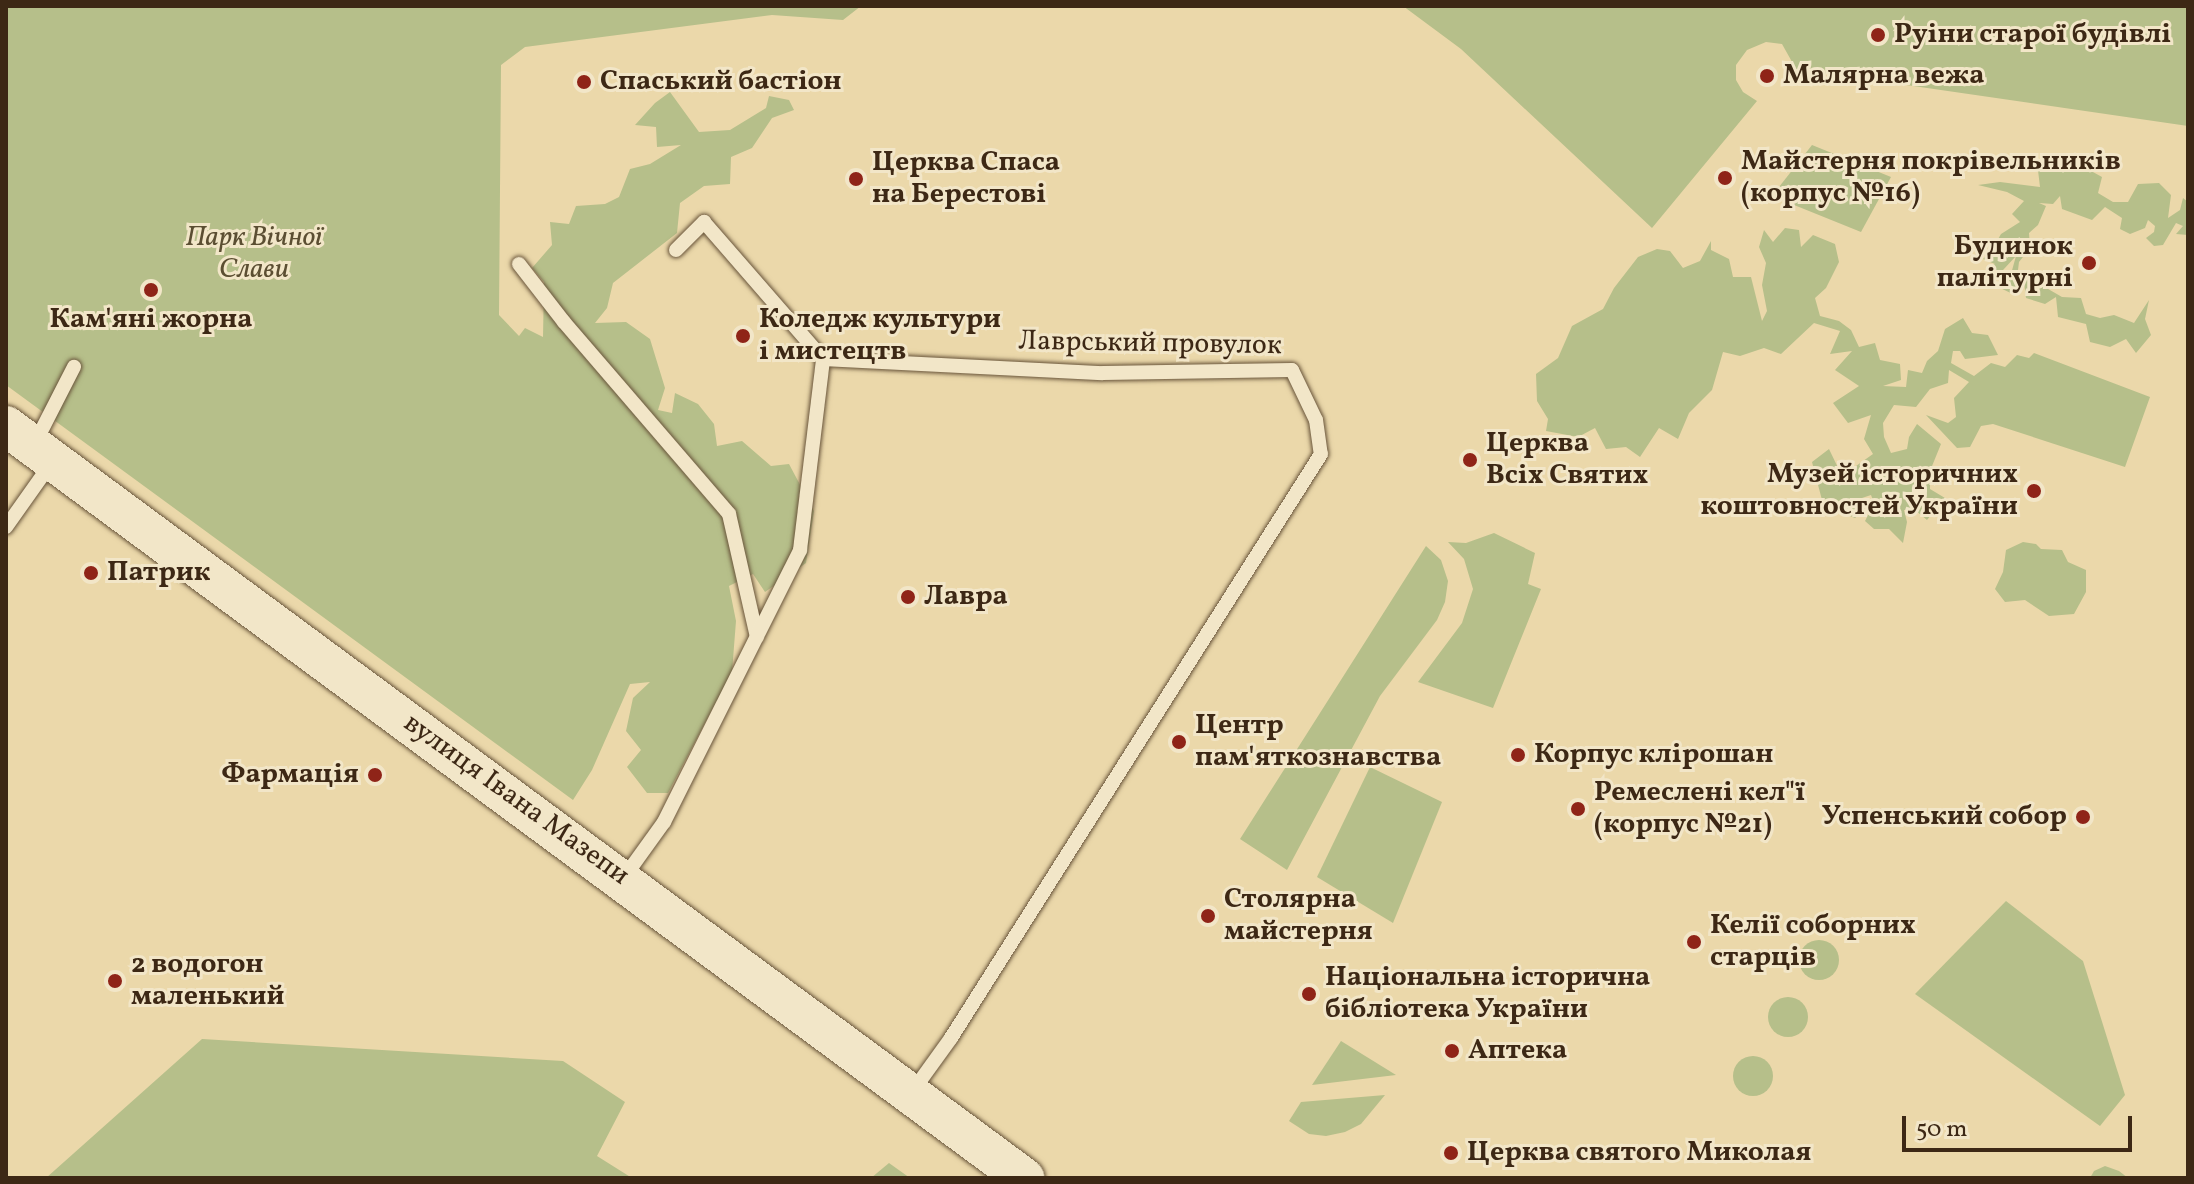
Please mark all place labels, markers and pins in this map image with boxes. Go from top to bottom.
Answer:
place label: Руіни старої будівлі [1894,18,2171,52]
marker: Руіни старої будівлі [1869,26,1887,44]
place label: Малярна вежа [1783,59,1985,93]
place label: Спаський бастіон [600,65,841,99]
marker: Малярна вежа [1758,67,1776,85]
marker: Спаський бастіон [575,73,593,91]
place label: Майстерня покрівельників (корпус №16) [1741,145,2121,211]
place label: Церква Спаса на Берестові [872,146,1060,212]
marker: Майстерня покрівельників (корпус №16) [1716,169,1734,187]
marker: Церква Спаса на Берестові [847,170,865,188]
place label: Будинок палітурні [1937,230,2073,296]
marker: Будинок палітурні [2080,254,2098,272]
marker: Кам'яні жорна [142,281,160,299]
place label: Кам'яні жорна [50,303,252,337]
place label: Коледж культури і мистецтв [759,303,1001,369]
marker: Коледж культури і мистецтв [734,327,752,345]
place label: Церква Всіх Святих [1486,427,1648,493]
marker: Церква Всіх Святих [1461,451,1479,469]
place label: Музей історичних коштовностей України [1700,458,2018,524]
marker: Музей історичних коштовностей України [2025,482,2043,500]
place label: Патрик [107,556,210,590]
marker: Патрик [82,564,100,582]
place label: Лавра [924,580,1008,614]
marker: Лавра [899,588,917,606]
place label: Центр пам'яткознавства [1195,709,1441,775]
marker: Центр пам'яткознавства [1170,733,1188,751]
place label: Корпус клірошан [1534,738,1774,772]
marker: Корпус клірошан [1509,746,1527,764]
place label: Фармація [221,758,359,792]
marker: Фармація [366,766,384,784]
place label: Ремеслені кел"ї (корпус №21) [1594,776,1805,842]
marker: Ремеслені кел"ї (корпус №21) [1569,800,1587,818]
place label: Успенський собор [1822,800,2067,834]
marker: Успенський собор [2074,808,2092,826]
place label: Столярна майстерня [1224,883,1373,949]
marker: Столярна майстерня [1199,907,1217,925]
place label: Келії соборних старців [1710,909,1916,975]
marker: Келії соборних старців [1685,933,1703,951]
place label: 2 водогон маленький [131,948,285,1014]
place label: Національна історична бібліотека України [1325,961,1650,1027]
marker: 2 водогон маленький [106,972,124,990]
marker: Національна історична бібліотека України [1300,985,1318,1003]
place label: Аптека [1468,1034,1567,1068]
marker: Аптека [1443,1042,1461,1060]
place label: Церква святого Миколая [1467,1136,1811,1170]
marker: Церква святого Миколая [1442,1144,1460,1162]

